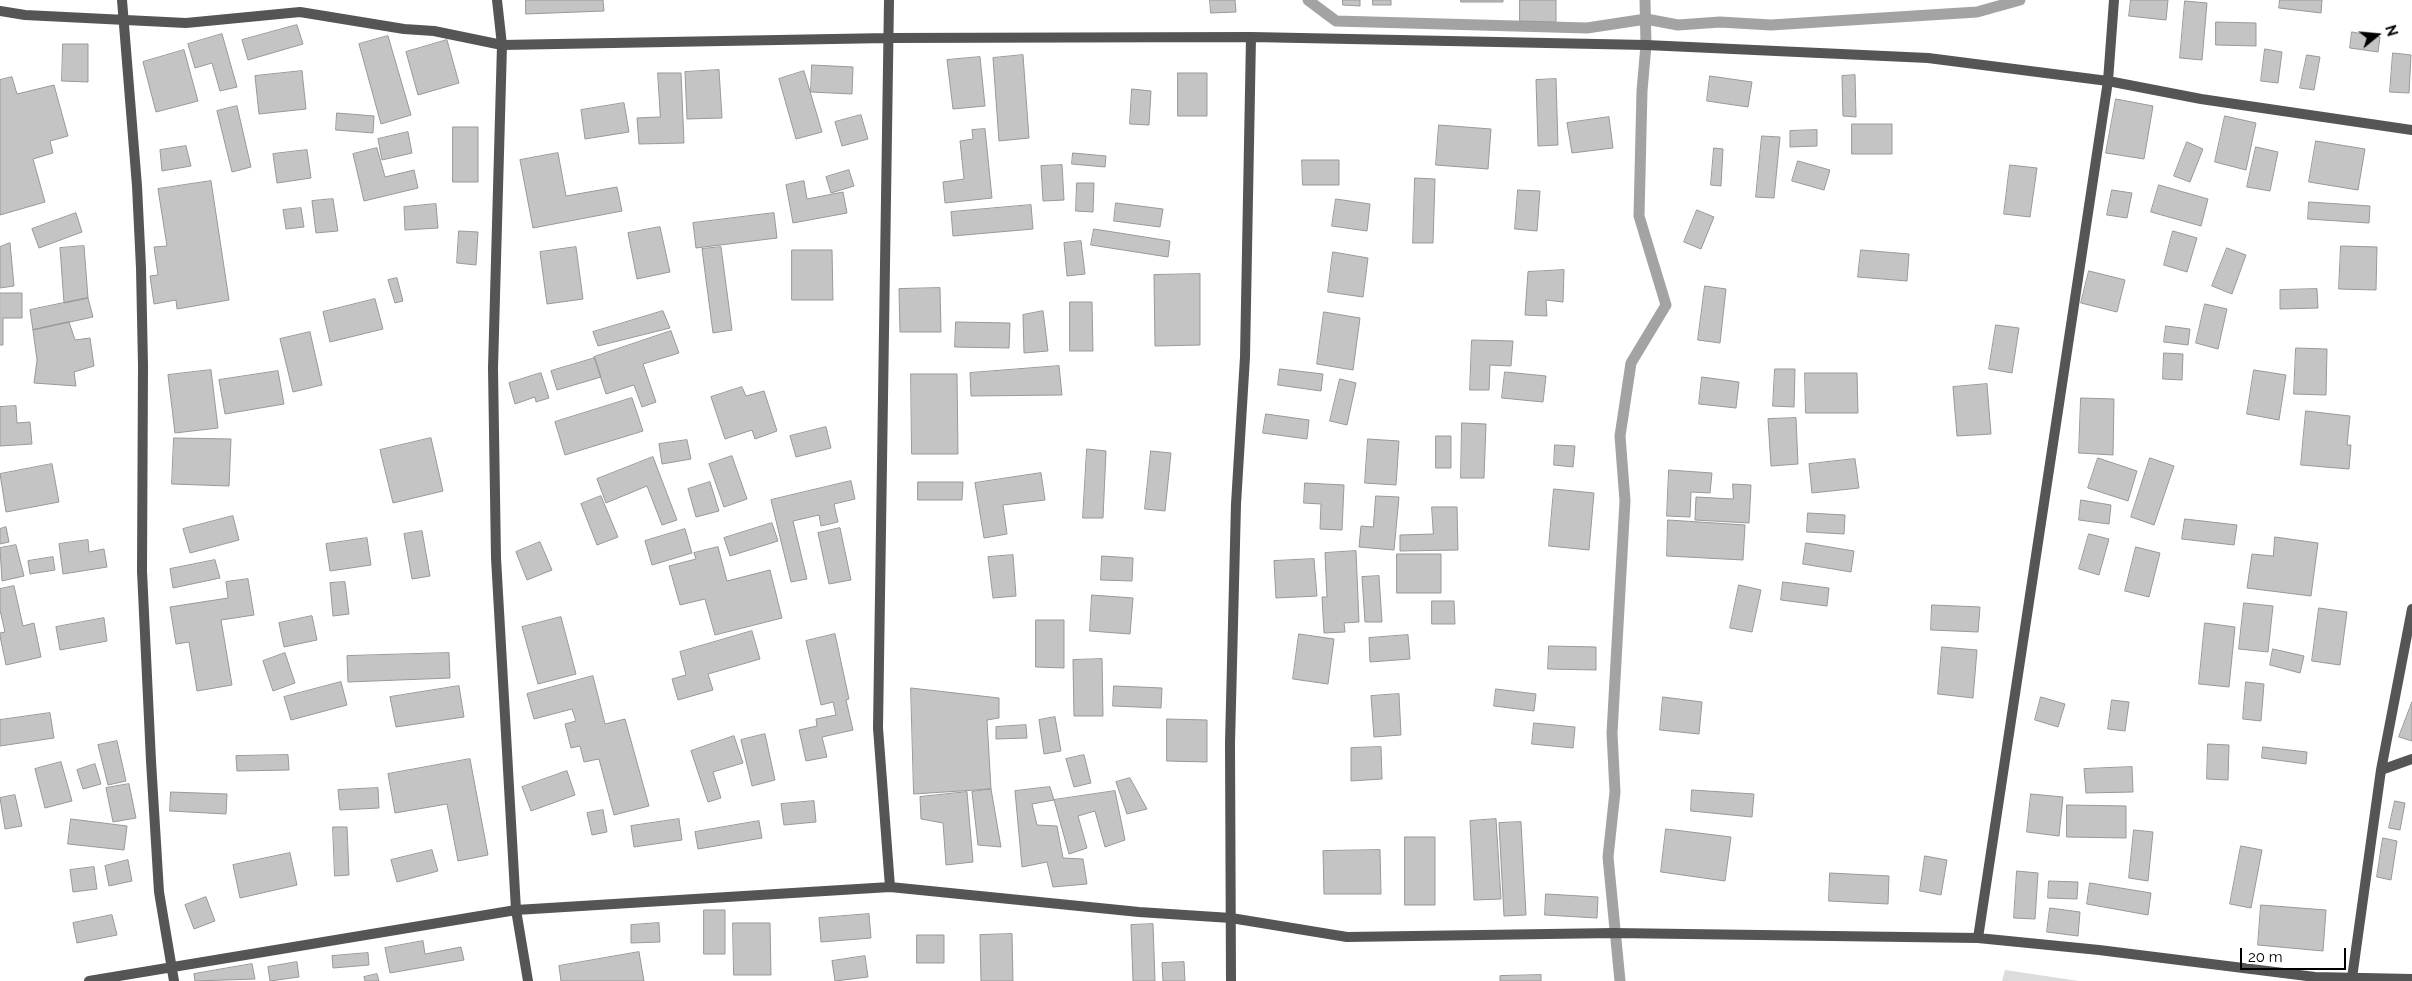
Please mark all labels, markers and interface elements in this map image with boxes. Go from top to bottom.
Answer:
north arrow [2352,10,2402,60]
text: N [2382,23,2401,38]
scale bar [2242,938,2348,970]
text: 20 m [2248,948,2283,966]

